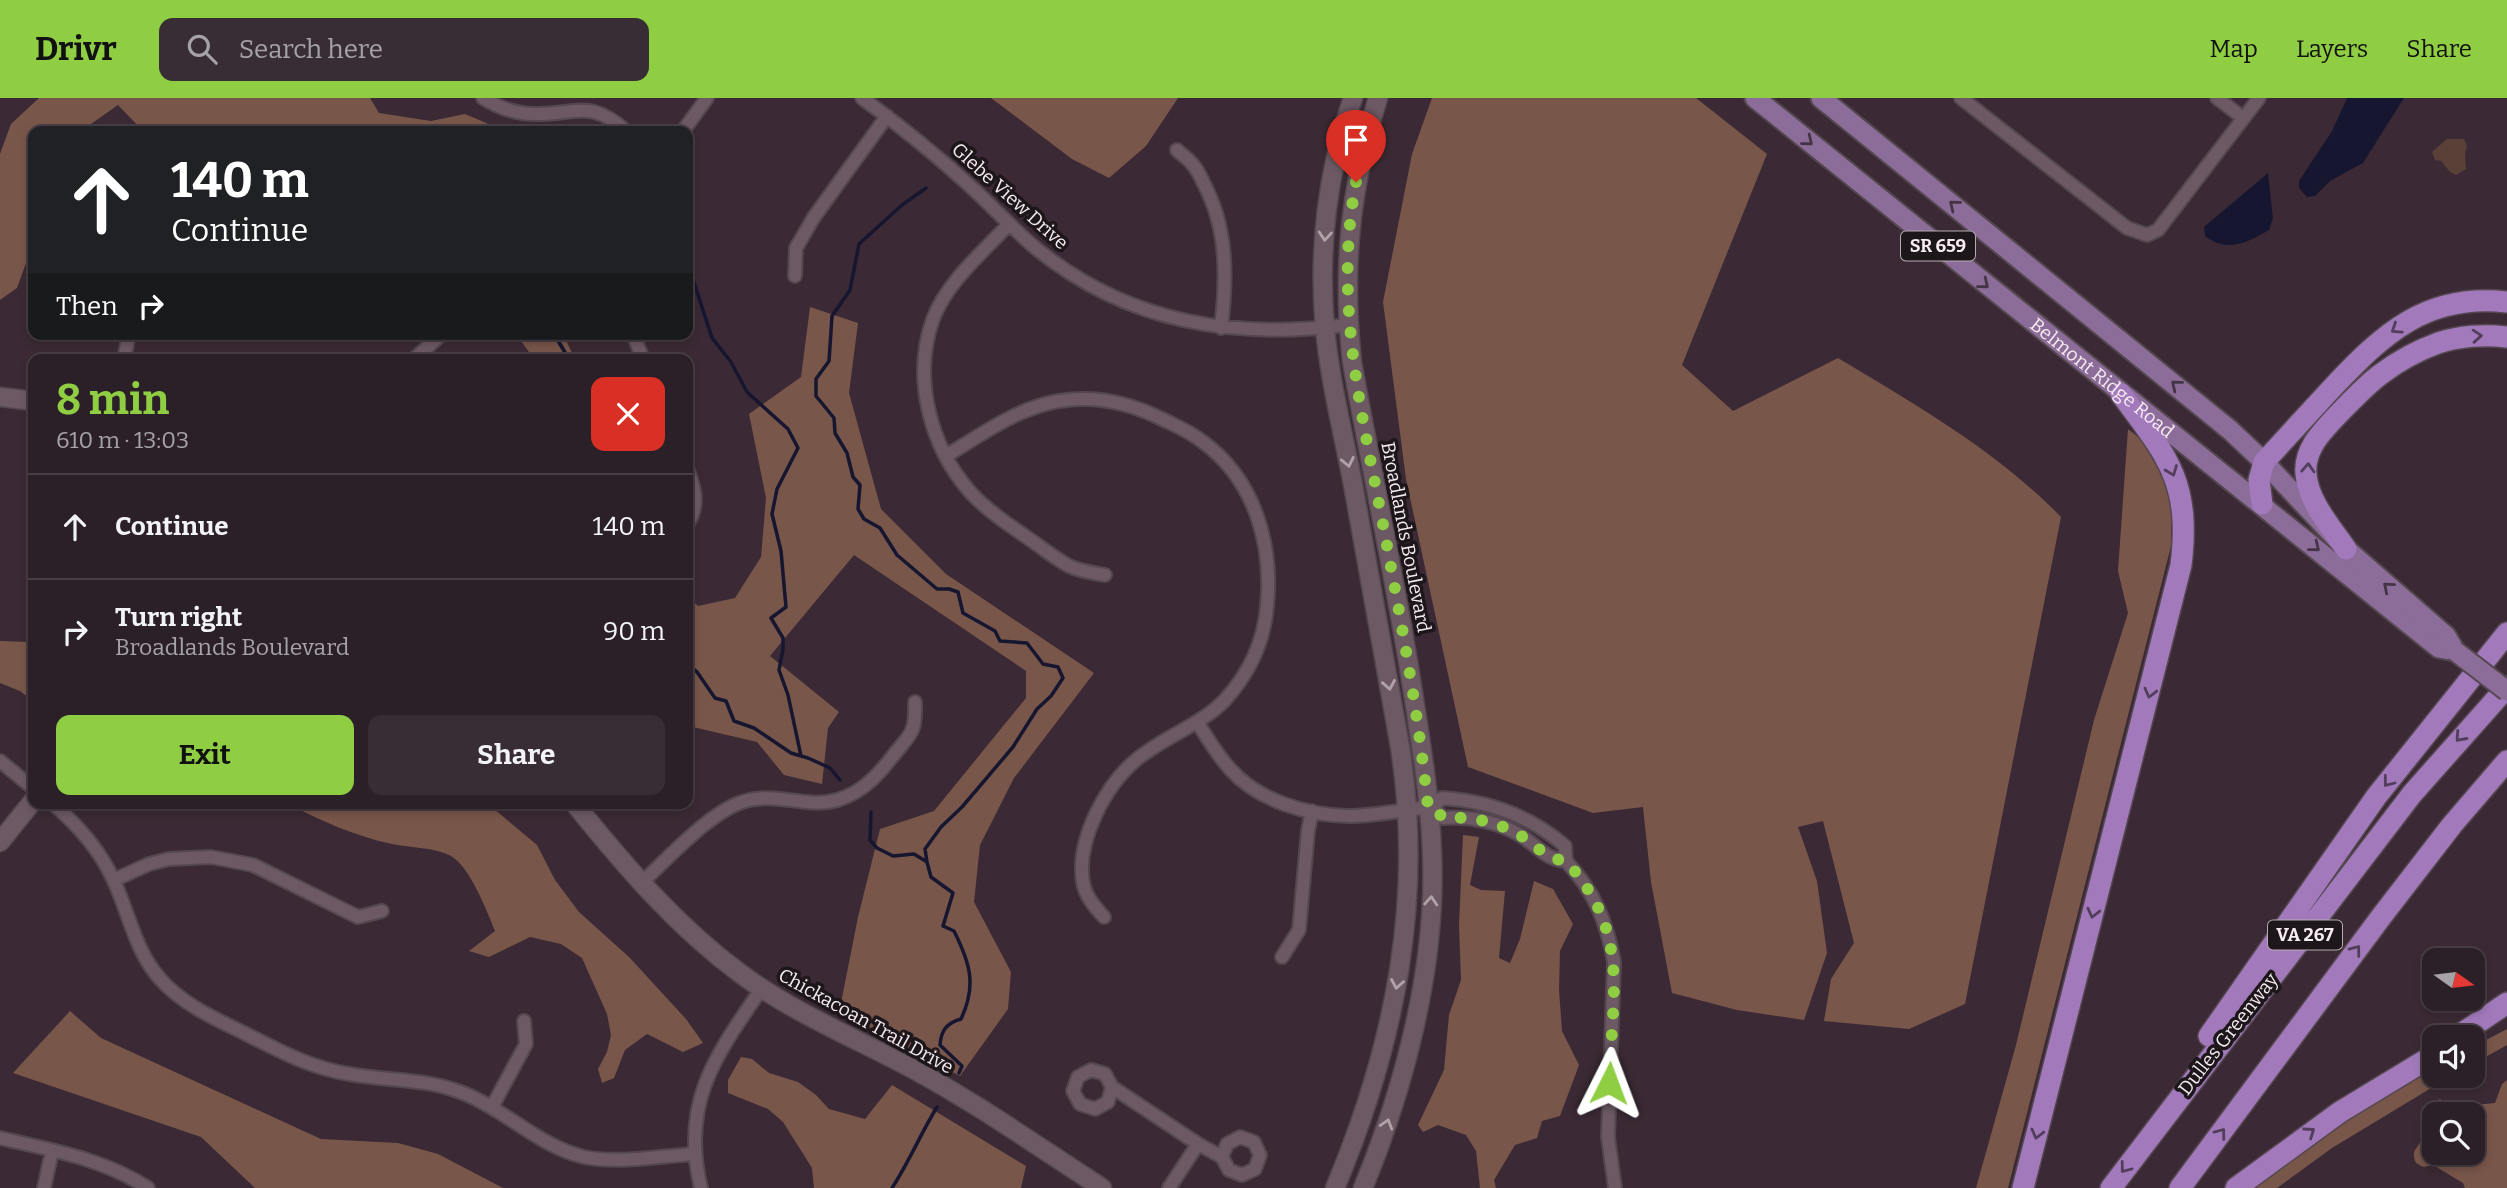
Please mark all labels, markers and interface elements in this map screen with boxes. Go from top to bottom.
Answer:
search box [159,18,649,81]
text: Drivr [35,29,117,69]
icon: search [183,30,221,68]
text: Search here [239,34,383,65]
text: Map [2210,35,2258,63]
text: Layers [2296,35,2368,63]
text: Share [2406,35,2472,63]
pin [1326,110,1386,182]
icon: arrive [1337,121,1375,159]
one-way arrow [1799,133,1812,145]
street label: Glebe View Drive [947,138,1073,254]
text: 140 m [171,151,309,210]
icon: ahead [56,154,147,245]
one-way arrow [1950,201,1962,214]
text: Continue [171,211,308,249]
one-way arrow [1318,231,1333,242]
road number: SR 659 [1901,232,1975,260]
one-way arrow [1976,276,1989,288]
icon: right [132,287,170,325]
text: Then [56,291,118,322]
street label: Belmont Ridge Road [2026,313,2179,442]
one-way arrow [2391,321,2404,333]
one-way arrow [2472,329,2483,344]
text: 8 min [56,375,169,425]
button: close [591,377,665,451]
one-way arrow [2171,381,2184,393]
text: 610 m · 13:03 [56,426,189,454]
street label: Broadlands Boulevard [1376,440,1436,634]
one-way arrow [1340,456,1355,468]
one-way arrow [2300,462,2315,473]
one-way arrow [2164,464,2178,476]
icon: ahead [56,508,94,546]
text: Continue [115,511,229,542]
text: 140 m [593,511,665,542]
one-way arrow [2307,539,2319,552]
one-way arrow [2384,583,2397,595]
text: Turn right [115,602,242,633]
icon: right [56,613,94,651]
text: 90 m [603,616,665,647]
text: Broadlands Boulevard [115,633,349,661]
one-way arrow [1381,680,1396,691]
one-way arrow [2144,687,2158,699]
button: Exit [56,715,354,795]
button: Share [368,715,665,795]
one-way arrow [2456,729,2469,742]
one-way arrow [2384,773,2396,786]
one-way arrow [1423,896,1438,907]
one-way arrow [2087,907,2101,919]
road number: VA 267 [2268,920,2342,950]
one-way arrow [2348,946,2360,958]
north arrow [2422,948,2485,1012]
map controls [2422,948,2485,1165]
street label: Chickacoan Trail Drive [775,963,957,1079]
street label: Dulles Greenway [2173,968,2283,1100]
one-way arrow [1390,978,1405,990]
button: sound [2422,1025,2485,1088]
position arrow [1572,1046,1646,1120]
button: search [2422,1102,2485,1165]
one-way arrow [1378,1118,1393,1130]
one-way arrow [2031,1127,2045,1139]
one-way arrow [2212,1128,2225,1141]
one-way arrow [2302,1128,2315,1140]
one-way arrow [2121,1160,2134,1173]

